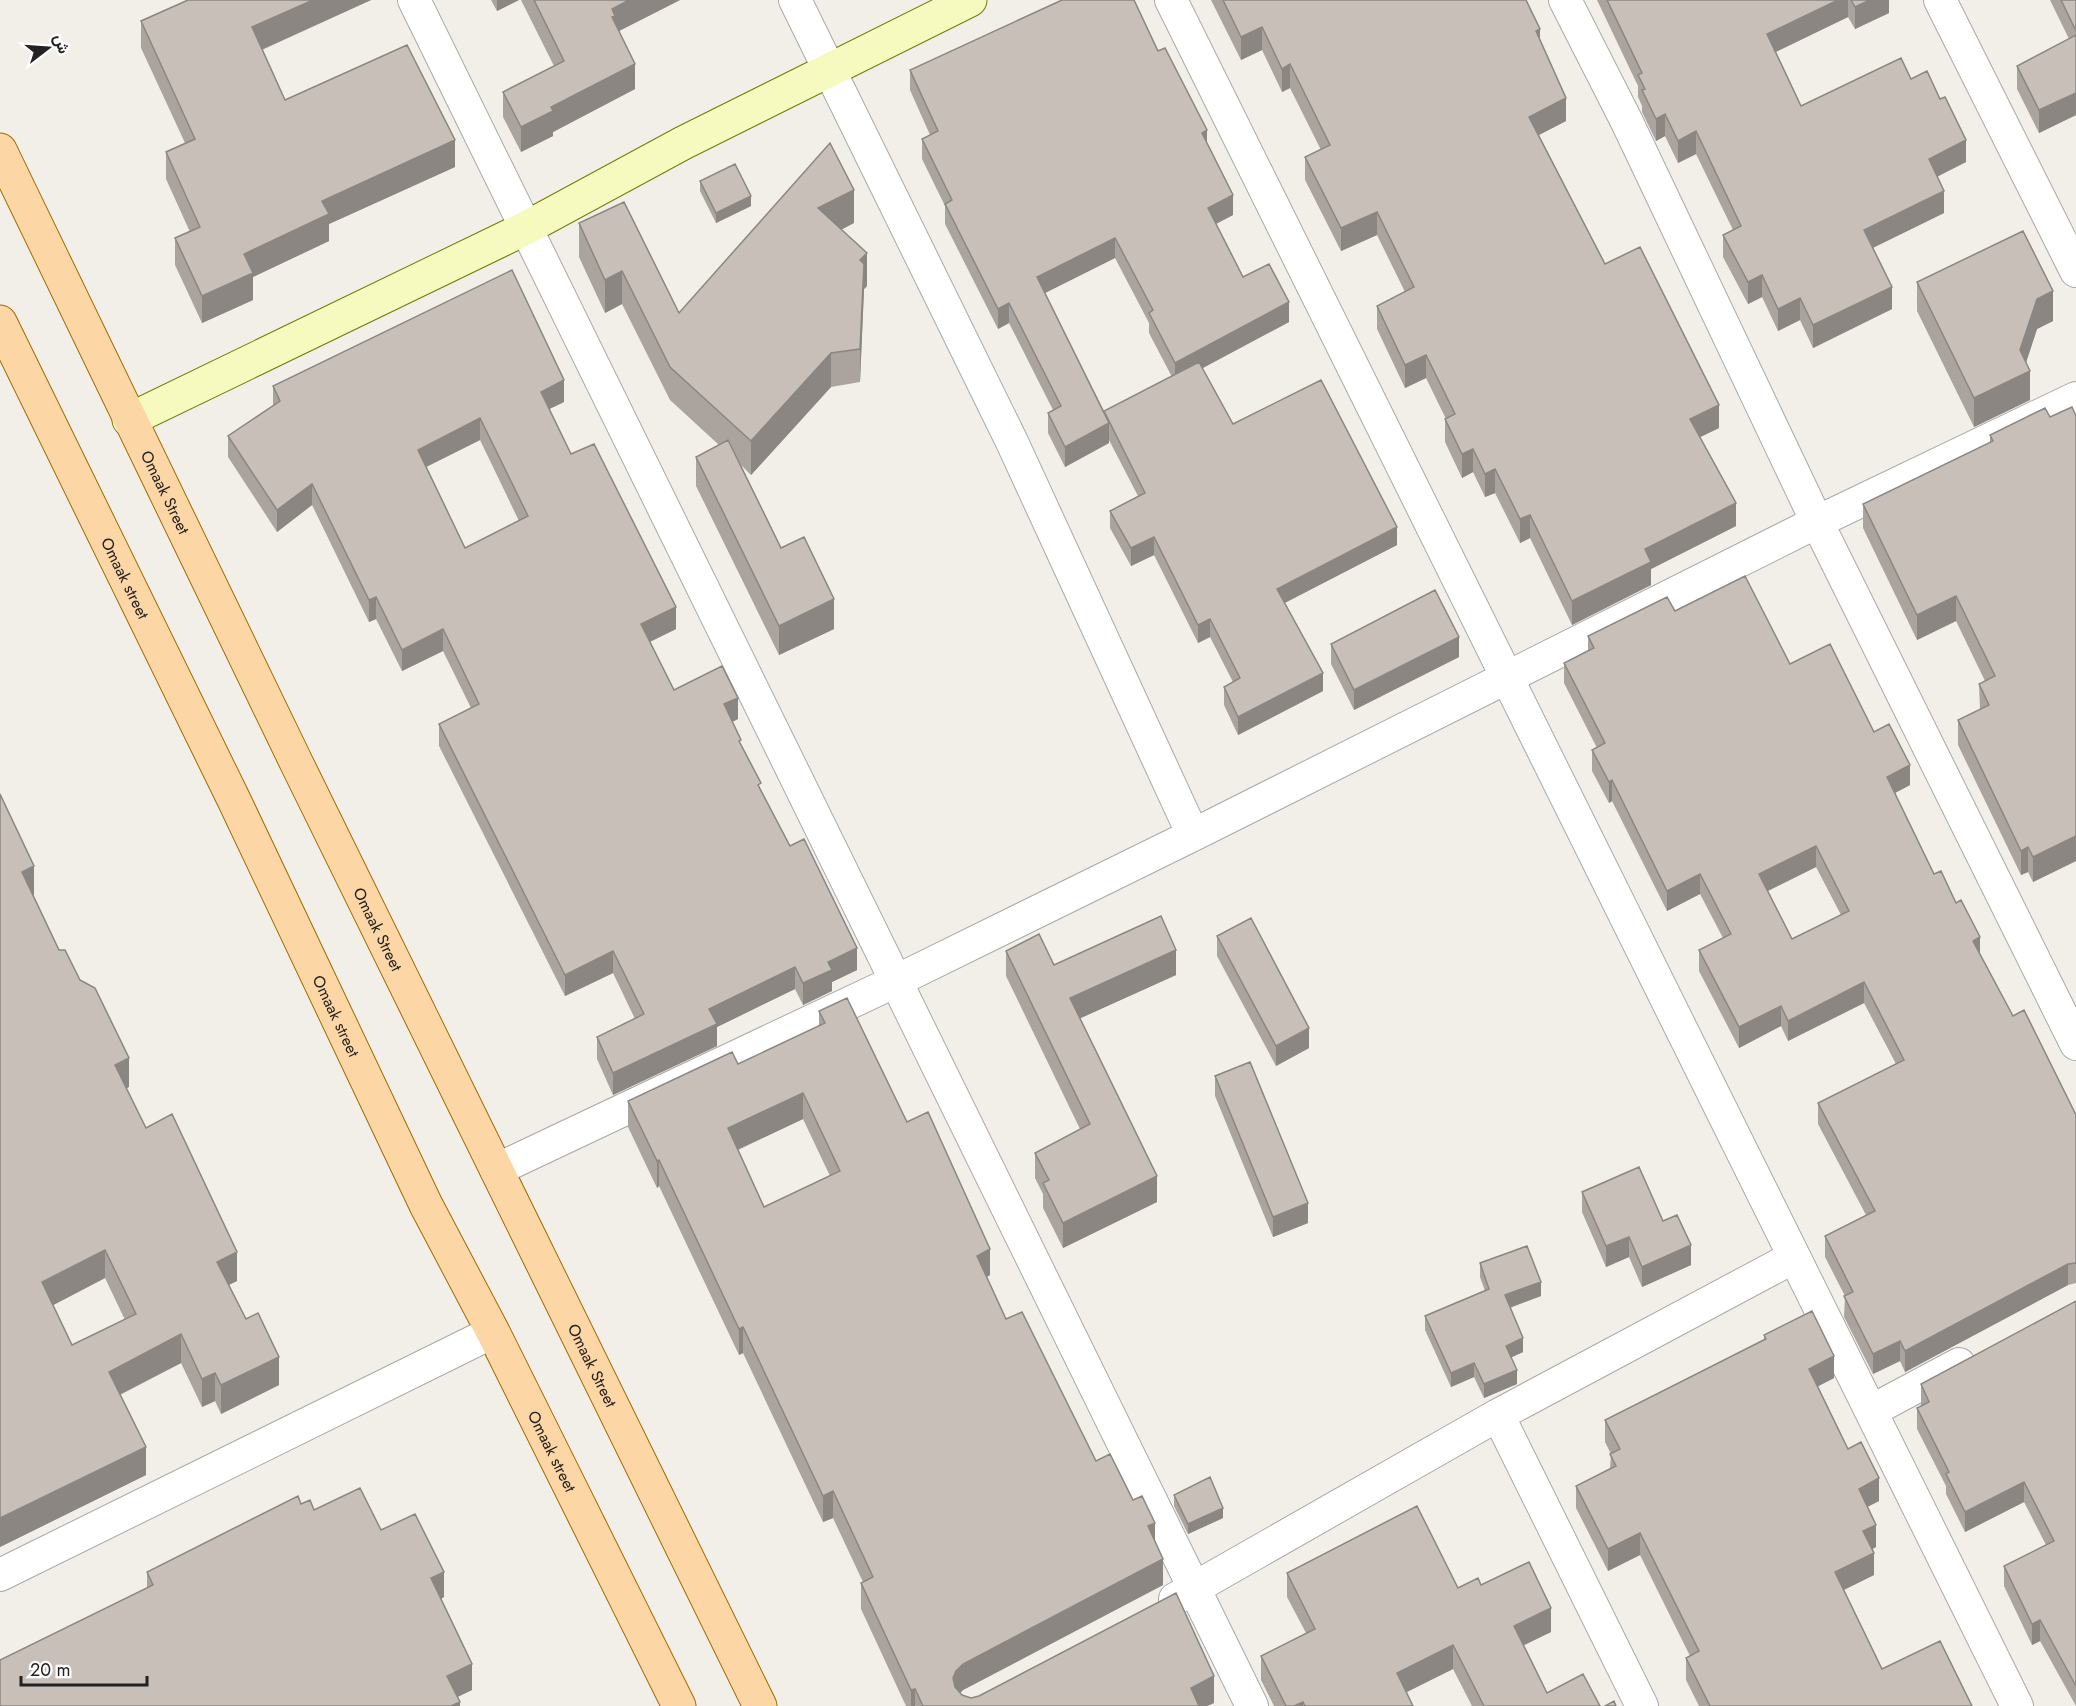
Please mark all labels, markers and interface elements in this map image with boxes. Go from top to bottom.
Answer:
north arrow [18,18,78,78]
text: ش [48,31,76,56]
street label: Omaak Street [135,446,196,538]
street label: Omaak street [96,533,155,623]
street label: Omaak Street [348,883,409,975]
street label: Omaak street [307,971,366,1061]
street label: Omaak Street [562,1320,623,1411]
street label: Omaak street [522,1406,582,1496]
scale bar [21,1649,147,1687]
text: 20 m [30,1657,70,1683]

